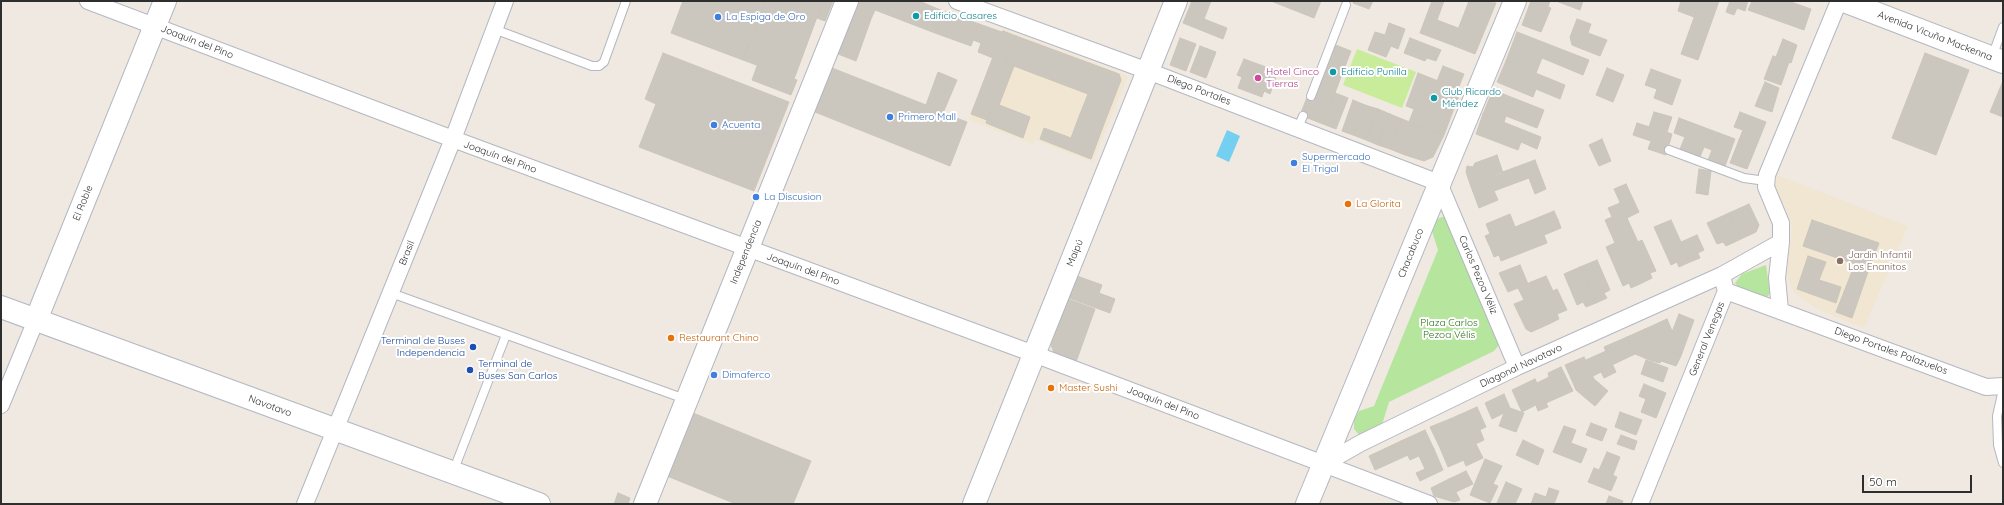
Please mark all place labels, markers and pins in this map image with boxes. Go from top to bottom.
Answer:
place label: Edificio Casares [924,10,997,22]
place label: La Espiga de Oro [726,11,805,23]
marker: Edificio Casares [911,11,921,21]
marker: La Espiga de Oro [713,12,723,22]
place label: Hotel Cinco Tierras [1266,66,1319,90]
place label: Edificio Punilla [1341,66,1407,78]
marker: Edificio Punilla [1328,67,1338,77]
marker: Hotel Cinco Tierras [1253,73,1263,83]
place label: Club Ricardo Méndez [1442,86,1501,110]
marker: Club Ricardo Méndez [1429,93,1439,103]
place label: Primero Mall [898,111,956,123]
marker: Primero Mall [885,112,895,122]
place label: Acuenta [722,119,760,131]
marker: Acuenta [709,120,719,130]
place label: Supermercado El Trigal [1302,151,1371,174]
marker: Supermercado El Trigal [1289,158,1299,168]
place label: La Discusion [764,191,822,203]
marker: La Discusion [751,192,761,202]
place label: La Glorita [1356,198,1401,210]
marker: La Glorita [1343,199,1353,209]
place label: Jardin Infantil Los Enanitos [1848,249,1912,272]
marker: Jardin Infantil Los Enanitos [1835,256,1845,266]
place label: Restaurant Chino [679,332,759,344]
marker: Restaurant Chino [666,333,676,343]
place label: Terminal de Buses Independencia [381,335,465,358]
marker: Terminal de Buses Independencia [468,342,478,352]
place label: Terminal de Buses San Carlos [478,358,558,382]
marker: Terminal de Buses San Carlos [465,365,475,375]
place label: Dimaferco [722,369,770,381]
marker: Dimaferco [709,370,719,380]
place label: Master Sushi [1059,382,1117,394]
marker: Master Sushi [1046,383,1056,393]

